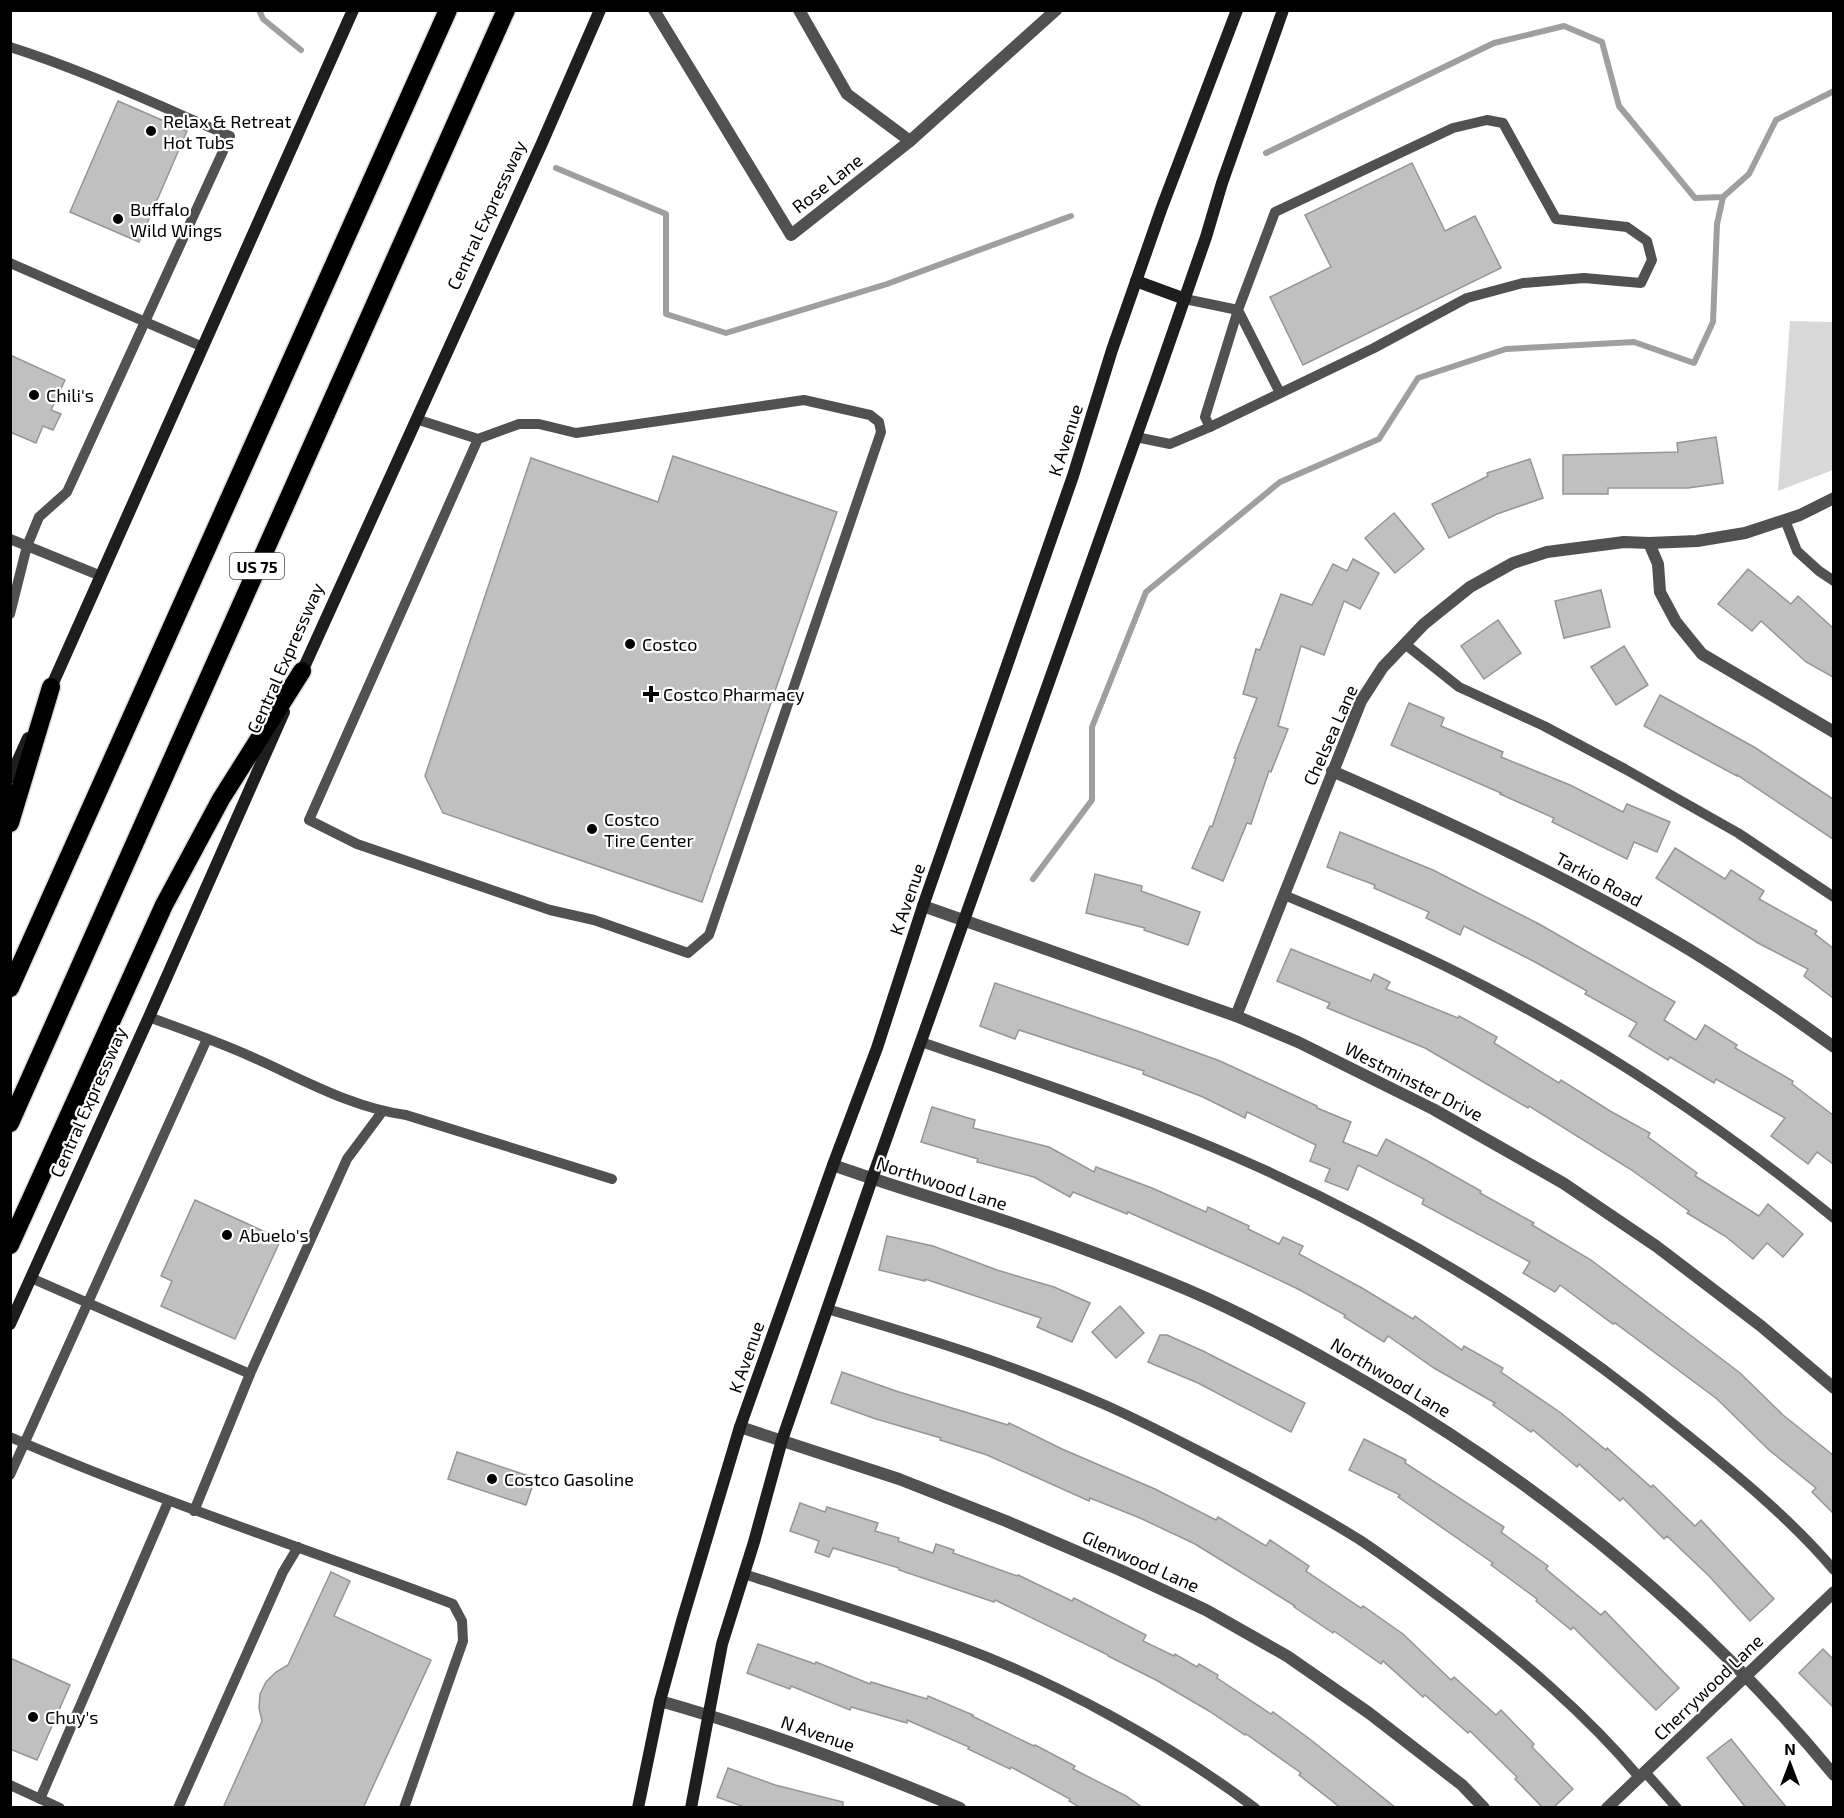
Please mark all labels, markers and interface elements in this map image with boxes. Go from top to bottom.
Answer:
place label: Relax & Retreat Hot Tubs [163,110,291,153]
marker: Relax & Retreat Hot Tubs [144,124,158,138]
street label: Central Expressway [442,136,530,293]
street label: Rose Lane [787,149,867,217]
place label: Buffalo Wild Wings [130,198,222,241]
marker: Buffalo Wild Wings [111,212,125,226]
place label: Chili's [46,384,94,406]
marker: Chili's [27,388,41,402]
street label: K Avenue [1043,401,1087,479]
road number: US 75 [230,553,284,579]
street label: Central Expressway [242,579,328,737]
place label: Costco [642,633,697,655]
marker: Costco [623,637,637,651]
street label: Chelsea Lane [1298,681,1362,789]
place label: Costco Pharmacy [663,683,805,705]
marker: Costco Pharmacy [644,687,658,701]
place label: Costco Tire Center [604,808,694,851]
marker: Costco Tire Center [585,822,599,836]
street label: Tarkio Road [1552,847,1646,911]
street label: K Avenue [884,860,930,938]
street label: Central Expressway [45,1023,131,1181]
street label: Westminster Drive [1341,1037,1487,1125]
street label: Northwood Lane [874,1151,1010,1215]
place label: Abuelo's [239,1224,309,1246]
marker: Abuelo's [220,1228,234,1242]
street label: K Avenue [723,1318,769,1396]
street label: Northwood Lane [1327,1332,1455,1422]
place label: Costco Gasoline [504,1468,634,1490]
marker: Costco Gasoline [485,1472,499,1486]
street label: Glenwood Lane [1079,1525,1203,1597]
street label: Cherrywood Lane [1649,1629,1767,1745]
place label: Chuy's [45,1706,98,1728]
marker: Chuy's [26,1710,40,1724]
street label: N Avenue [778,1710,858,1756]
north arrow [1760,1734,1820,1794]
text: N [1784,1739,1796,1758]

